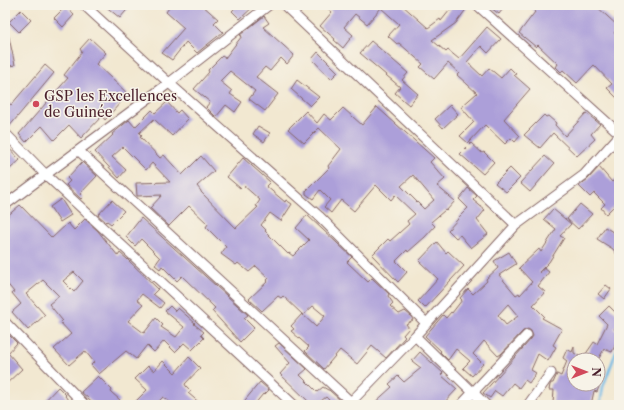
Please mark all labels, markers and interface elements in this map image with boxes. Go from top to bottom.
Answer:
place label: GSP les Excellences de Guinée [44,87,177,121]
marker: GSP les Excellences de Guinée [31,99,41,109]
north arrow [566,352,606,392]
text: N [589,367,603,377]

